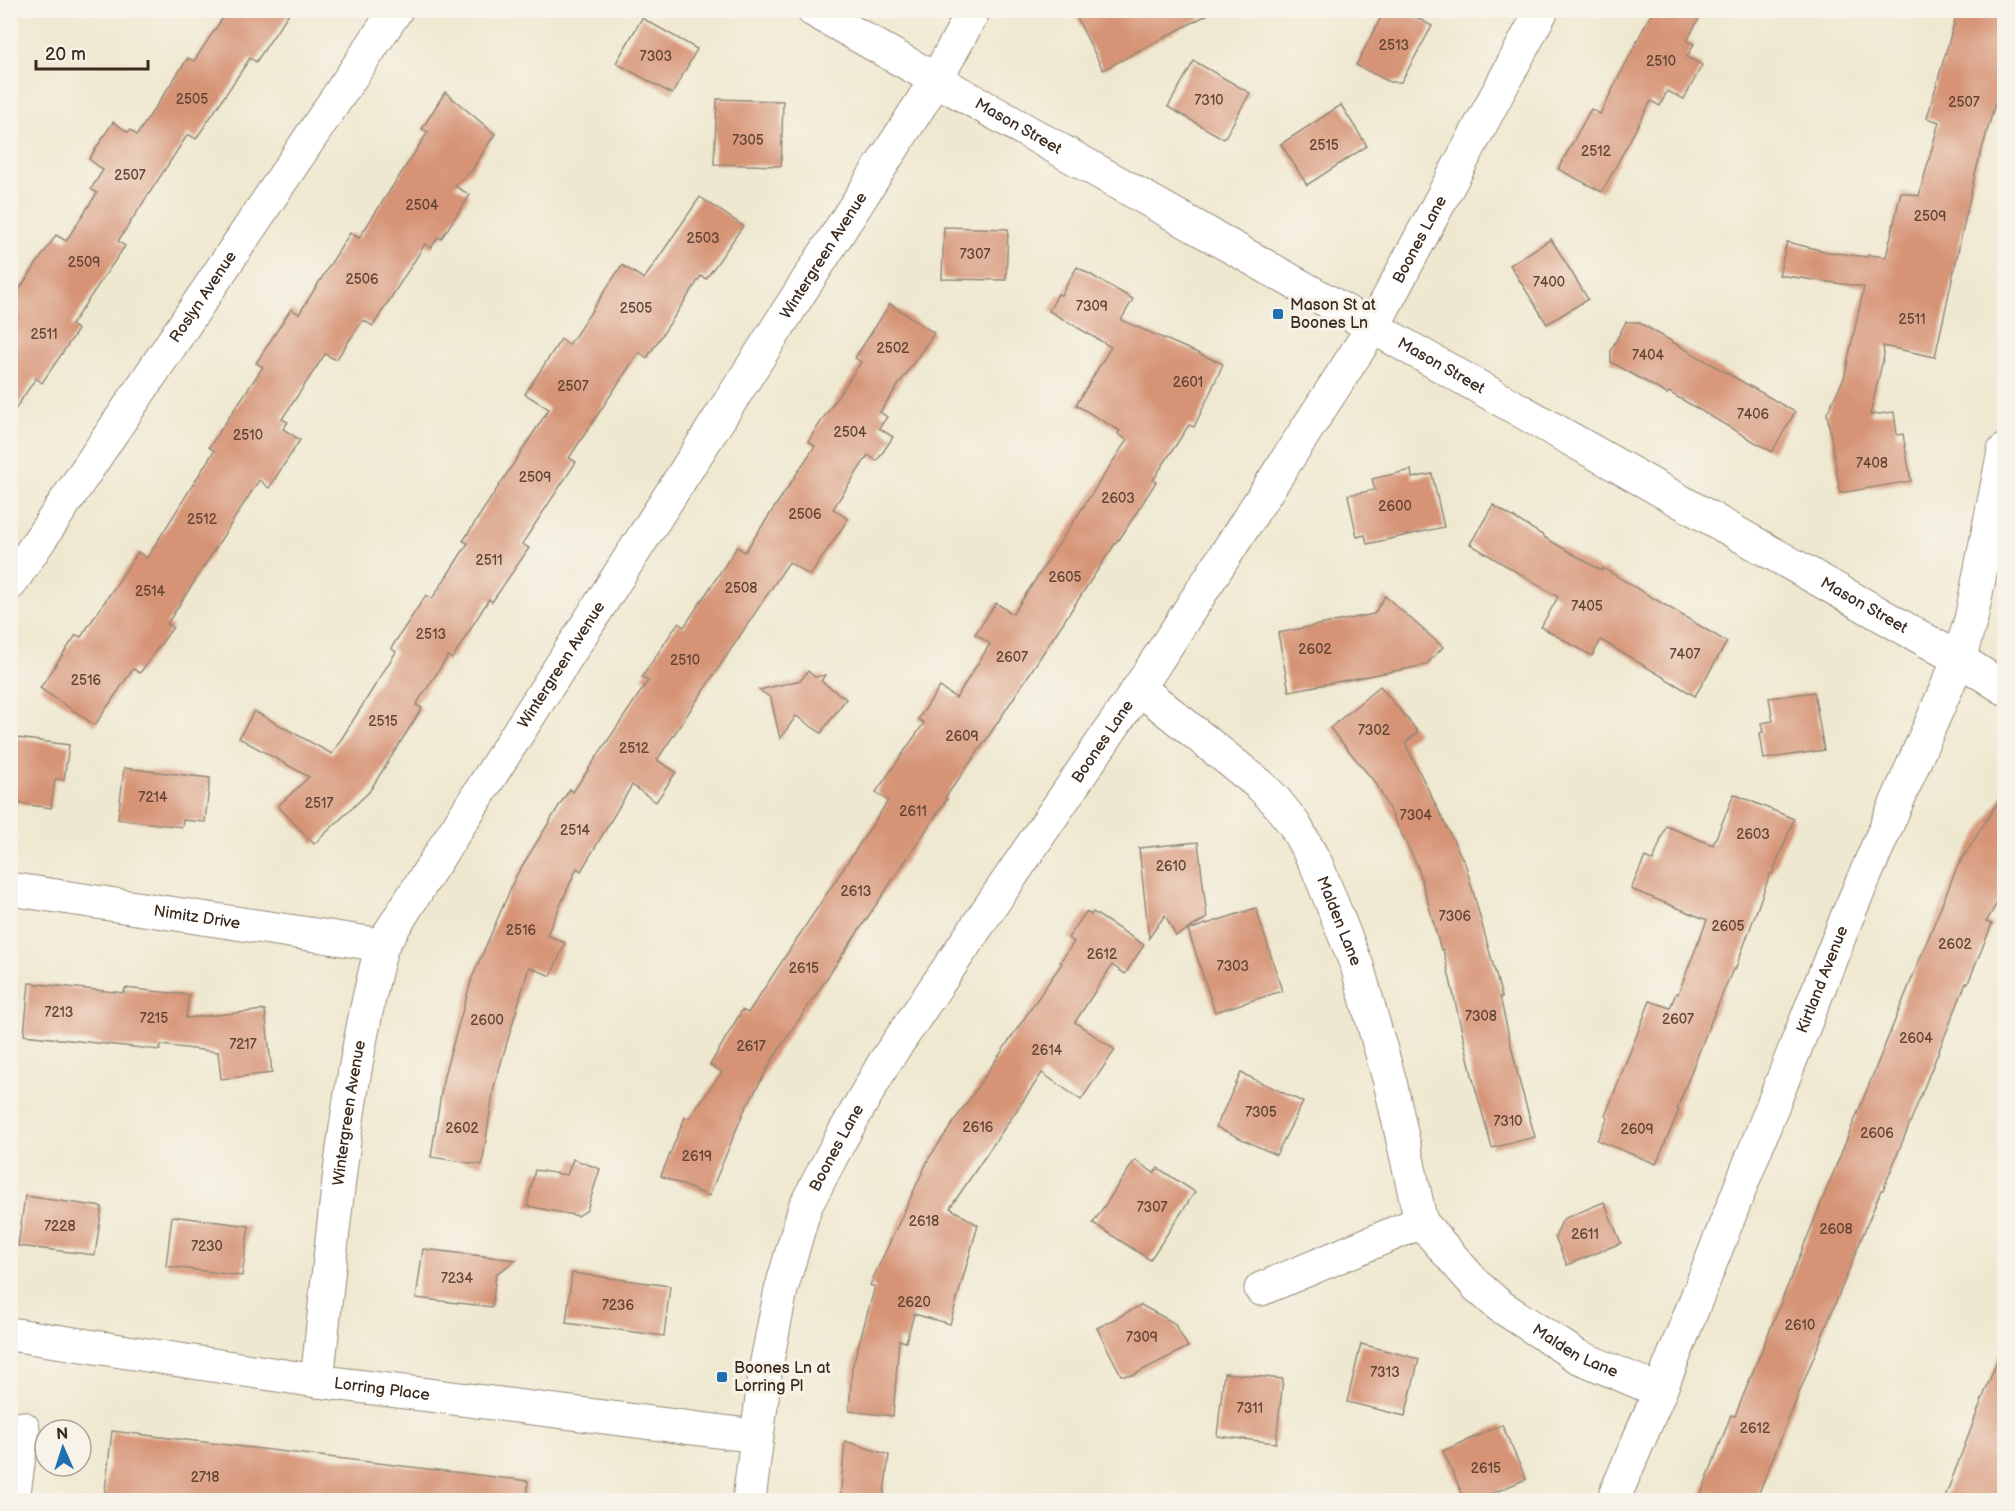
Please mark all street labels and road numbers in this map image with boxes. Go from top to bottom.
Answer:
street label: Mason Street [972,94,1065,158]
street label: Wintergreen Avenue [776,188,871,323]
street label: Boones Lane [1389,192,1451,286]
street label: Roslyn Avenue [166,247,241,346]
street label: Mason Street [1394,334,1488,398]
street label: Mason Street [1817,573,1911,637]
street label: Wintergreen Avenue [514,597,609,732]
street label: Boones Lane [1068,696,1138,787]
street label: Malden Lane [1313,873,1366,969]
street label: Nimitz Drive [152,901,242,933]
street label: Kirtland Avenue [1793,923,1852,1036]
street label: Wintergreen Avenue [329,1038,370,1187]
street label: Boones Lane [805,1101,868,1195]
street label: Malden Lane [1529,1320,1621,1382]
street label: Lorring Place [333,1374,431,1405]

